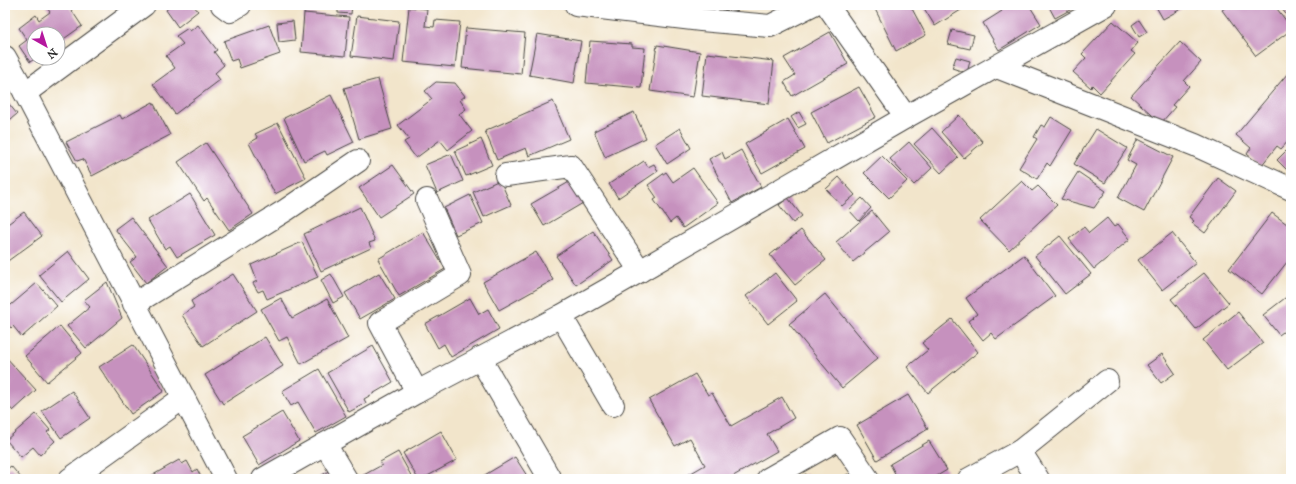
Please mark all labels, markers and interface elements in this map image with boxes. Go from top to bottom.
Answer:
north arrow [26,26,66,66]
text: N [44,45,60,62]

